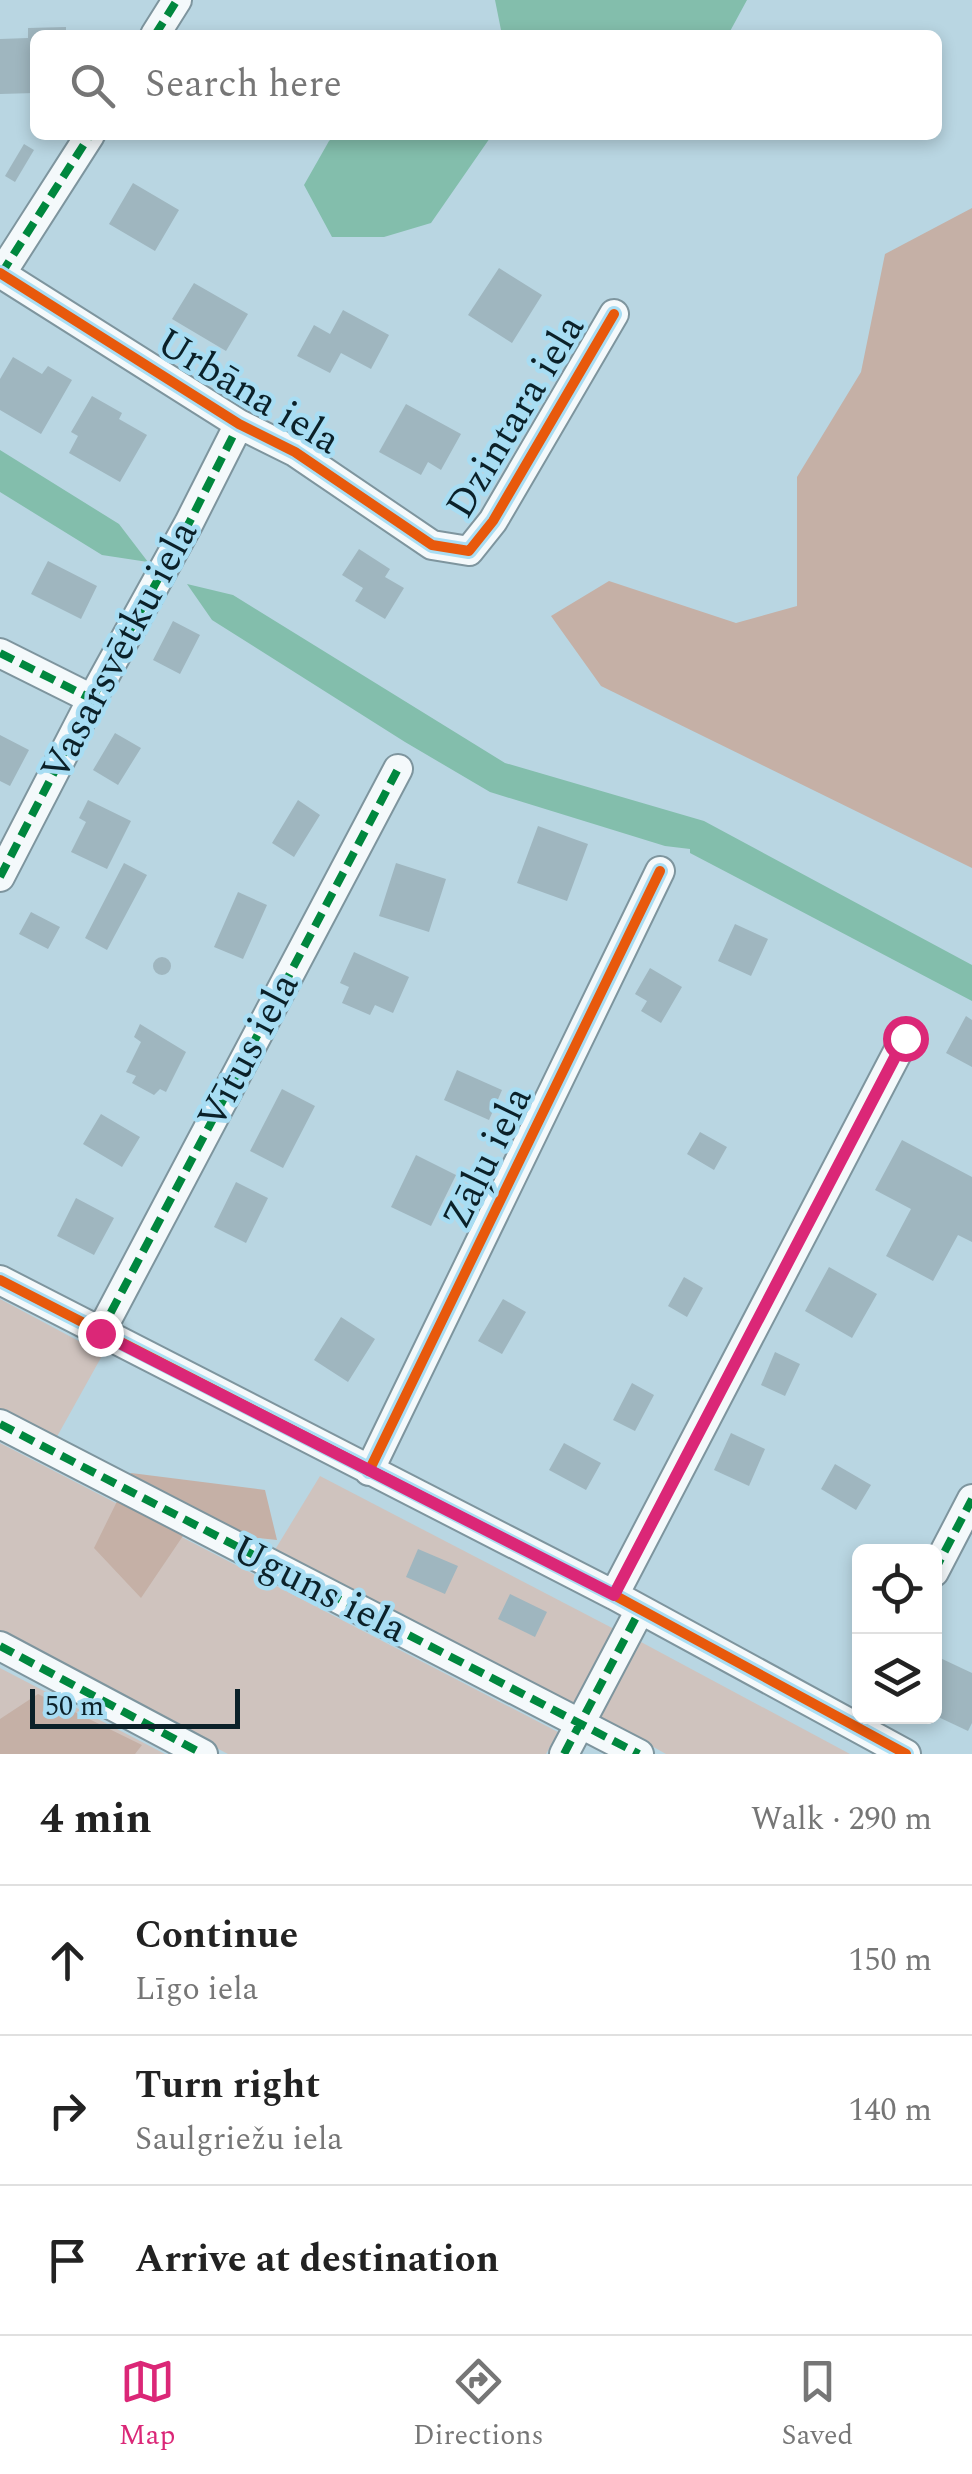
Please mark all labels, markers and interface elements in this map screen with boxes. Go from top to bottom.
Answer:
search box [30,30,942,140]
text: Search here [145,56,342,114]
icon: search [65,58,120,113]
street label: Dzintara iela [431,303,601,531]
street label: Urbāna iela [144,313,352,471]
street label: Vasarsvētku iela [26,509,215,792]
street label: Vītus iela [182,962,316,1140]
route start [883,1016,929,1062]
street label: Zāļu iela [427,1076,549,1240]
route end [78,1311,124,1357]
street label: Uguns iela [221,1520,418,1660]
map controls [852,1544,942,1724]
button: locate [852,1544,942,1634]
button: layers [852,1634,942,1724]
scale bar [30,1684,240,1728]
text: 50 m [45,1685,104,1728]
text: 4 min [40,1788,152,1851]
text: Walk · 290 m [751,1795,932,1844]
text: Continue [135,1907,298,1965]
icon: ahead [40,1933,95,1988]
text: 150 m [848,1936,932,1985]
text: Līgo iela [135,1965,258,2014]
text: Turn right [135,2057,320,2115]
icon: right [40,2083,95,2138]
text: 140 m [848,2086,932,2135]
text: Saulgriežu iela [135,2115,343,2164]
text: Arrive at destination [135,2231,499,2289]
icon: arrive [40,2233,95,2288]
tab: Map [119,2354,175,2457]
tab: Directions [413,2354,544,2457]
tab: Saved [781,2354,853,2457]

